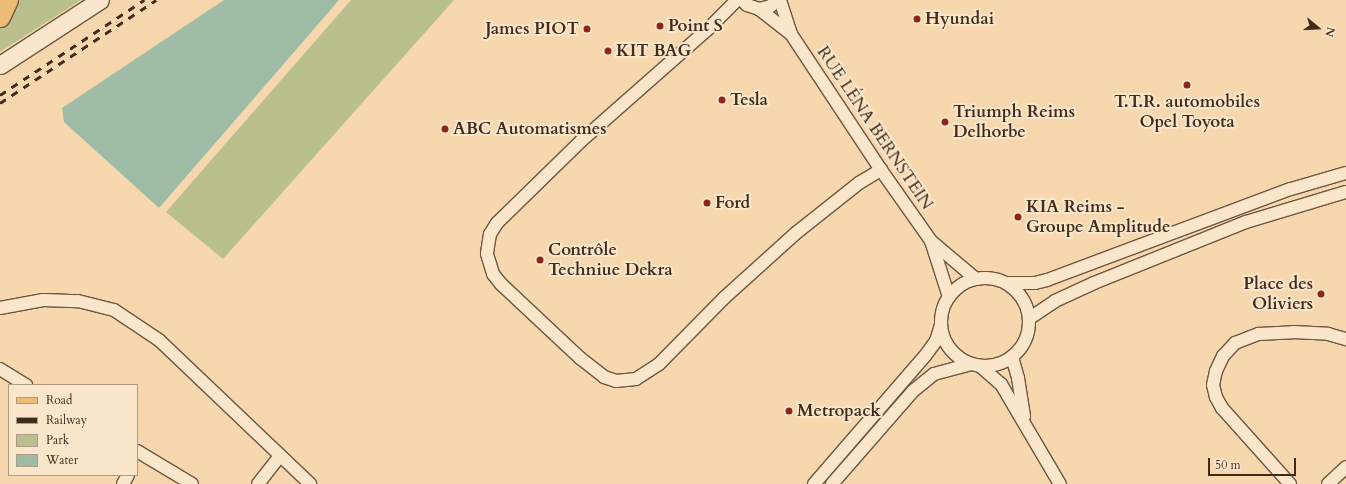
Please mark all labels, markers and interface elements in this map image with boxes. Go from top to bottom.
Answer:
north arrow [1298,8,1338,48]
place label: Hyundai [925,9,994,29]
marker: Hyundai [912,14,922,24]
place label: Point S [668,16,723,36]
place label: James PIOT [485,19,579,39]
marker: Point S [655,21,665,31]
marker: James PIOT [582,24,592,34]
text: N [1321,25,1338,39]
place label: KIT BAG [616,41,691,61]
street label: RUE LÉNA BERNSTEIN [813,42,937,214]
marker: KIT BAG [603,46,613,56]
marker: T.T.R. automobiles Opel Toyota [1182,80,1192,90]
place label: Tesla [730,90,768,110]
place label: T.T.R. automobiles Opel Toyota [1114,92,1260,132]
marker: Tesla [717,95,727,105]
place label: Triumph Reims Delhorbe [953,102,1075,142]
marker: Triumph Reims Delhorbe [940,117,950,127]
place label: ABC Automatismes [453,119,607,139]
marker: ABC Automatismes [440,124,450,134]
place label: Ford [715,193,750,213]
place label: KIA Reims - Groupe Amplitude [1026,197,1170,237]
marker: Ford [702,198,712,208]
marker: KIA Reims - Groupe Amplitude [1013,212,1023,222]
place label: Contrôle Techniue Dekra [548,240,673,280]
marker: Contrôle Techniue Dekra [535,255,545,265]
place label: Place des Oliviers [1243,274,1313,314]
marker: Place des Oliviers [1316,289,1326,299]
legend [8,384,138,476]
text: Road [46,392,72,408]
place label: Metropack [797,401,881,421]
marker: Metropack [784,406,794,416]
text: Railway [46,412,87,428]
text: Park [46,432,69,448]
scale bar [1210,450,1298,476]
text: Water [46,452,78,468]
text: 50 m [1215,457,1241,473]

